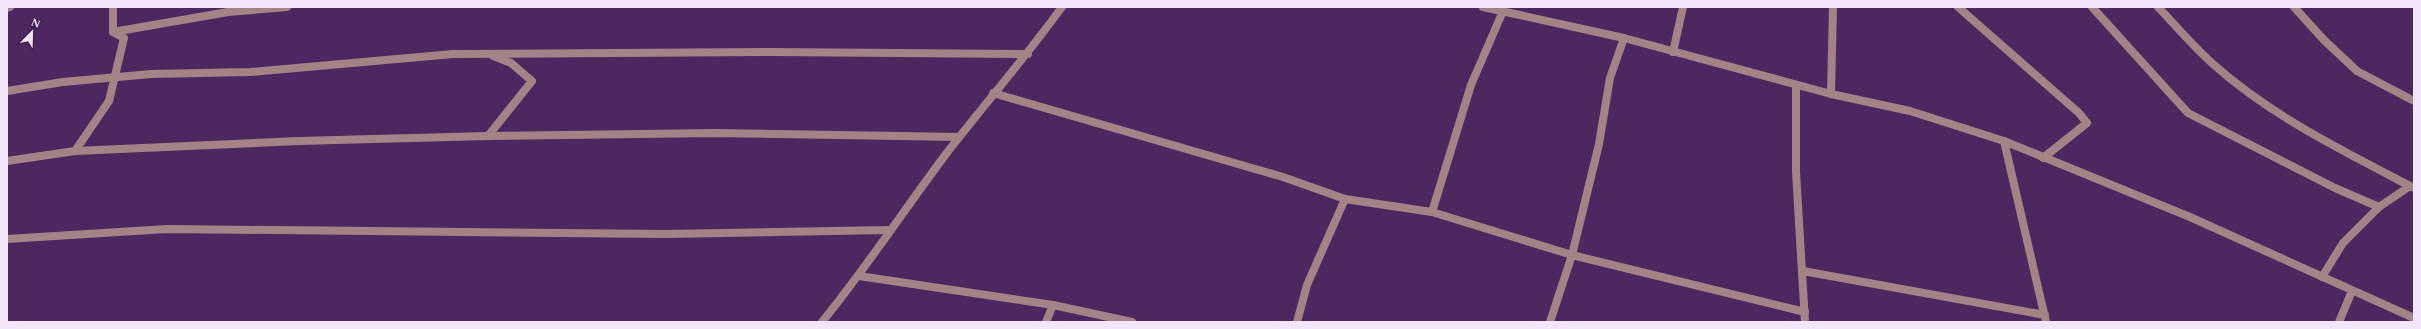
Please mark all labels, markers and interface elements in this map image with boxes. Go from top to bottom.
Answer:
north arrow [12,12,52,52]
text: N [28,14,43,33]

